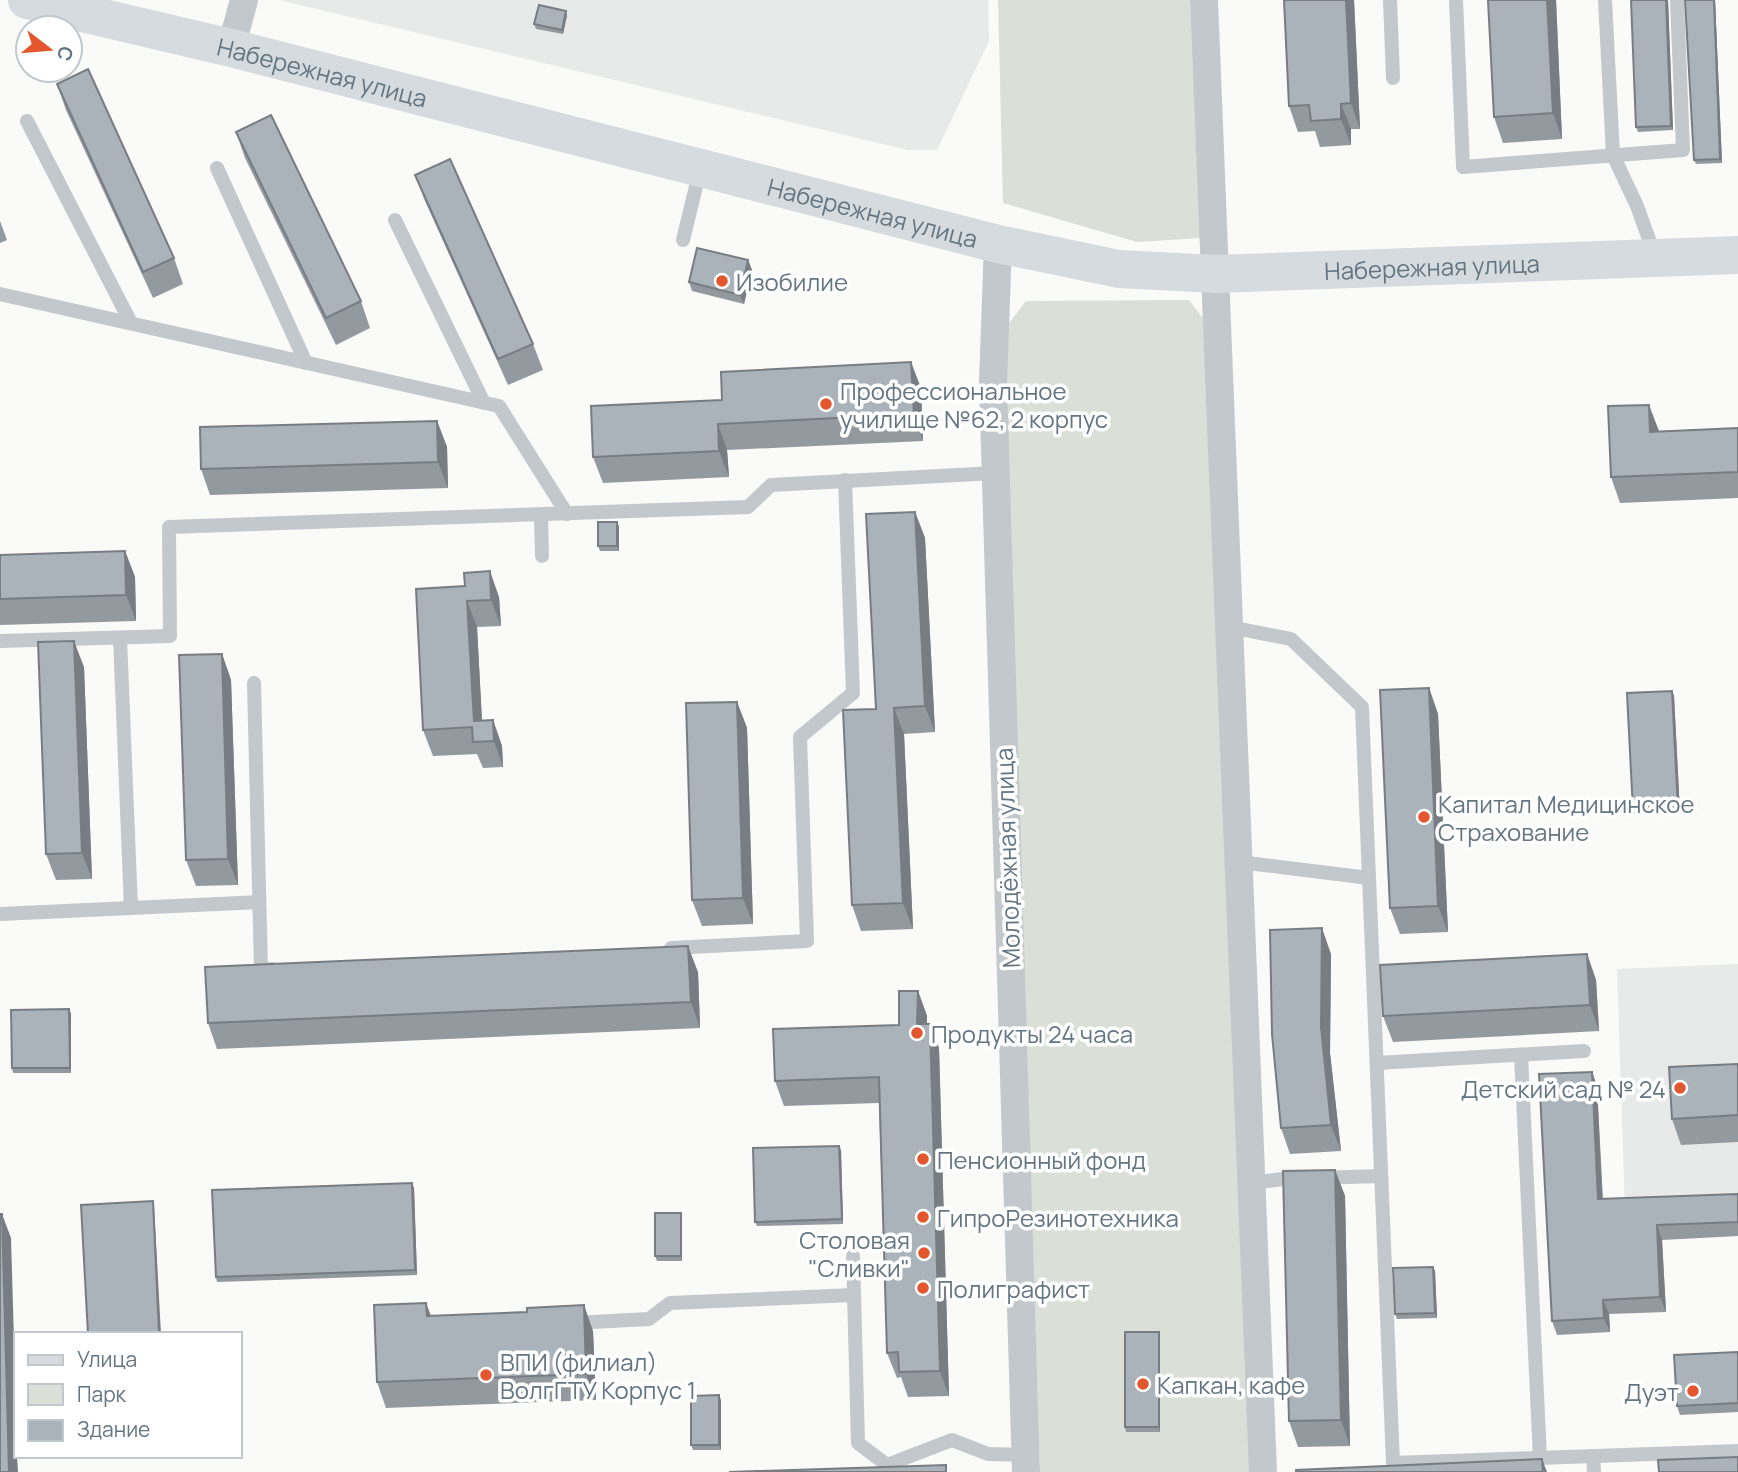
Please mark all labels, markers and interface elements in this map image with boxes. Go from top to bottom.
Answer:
north arrow [14,14,84,84]
street label: Набережная улица [214,29,431,114]
text: С [51,43,80,64]
street label: Набережная улица [764,169,981,255]
street label: Набережная улица [1324,246,1540,287]
place label: Изобилие [736,265,848,298]
marker: Изобилие [714,273,730,289]
place label: Профессиональное училище №62, 2 корпус [840,374,1108,435]
marker: Профессиональное училище №62, 2 корпус [818,396,834,412]
street label: Молодёжная улица [987,747,1027,969]
place label: Капитал Медицинское Страхование [1438,787,1695,848]
marker: Капитал Медицинское Страхование [1416,809,1432,825]
place label: Продукты 24 часа [931,1017,1133,1050]
marker: Продукты 24 часа [909,1025,925,1041]
place label: Детский сад № 24 [1461,1072,1666,1105]
marker: Детский сад № 24 [1672,1080,1688,1096]
place label: Пенсионный фонд [937,1143,1146,1176]
marker: Пенсионный фонд [915,1151,931,1167]
place label: ГипроРезинотехника [937,1201,1179,1234]
marker: ГипроРезинотехника [915,1209,931,1225]
place label: Столовая "Сливки" [799,1223,910,1284]
marker: Столовая "Сливки" [916,1245,932,1261]
place label: Полиграфист [937,1272,1090,1305]
marker: Полиграфист [915,1280,931,1296]
legend [14,1332,242,1458]
text: Улица [77,1345,137,1373]
place label: ВПИ (филиал) ВолгГТУ Корпус 1 [500,1345,696,1406]
marker: ВПИ (филиал) ВолгГТУ Корпус 1 [478,1367,494,1383]
place label: Капкан, кафе [1157,1368,1305,1401]
place label: Дуэт [1624,1375,1679,1408]
marker: Капкан, кафе [1135,1376,1151,1392]
text: Парк [77,1380,127,1408]
marker: Дуэт [1685,1383,1701,1399]
text: Здание [77,1415,150,1443]

